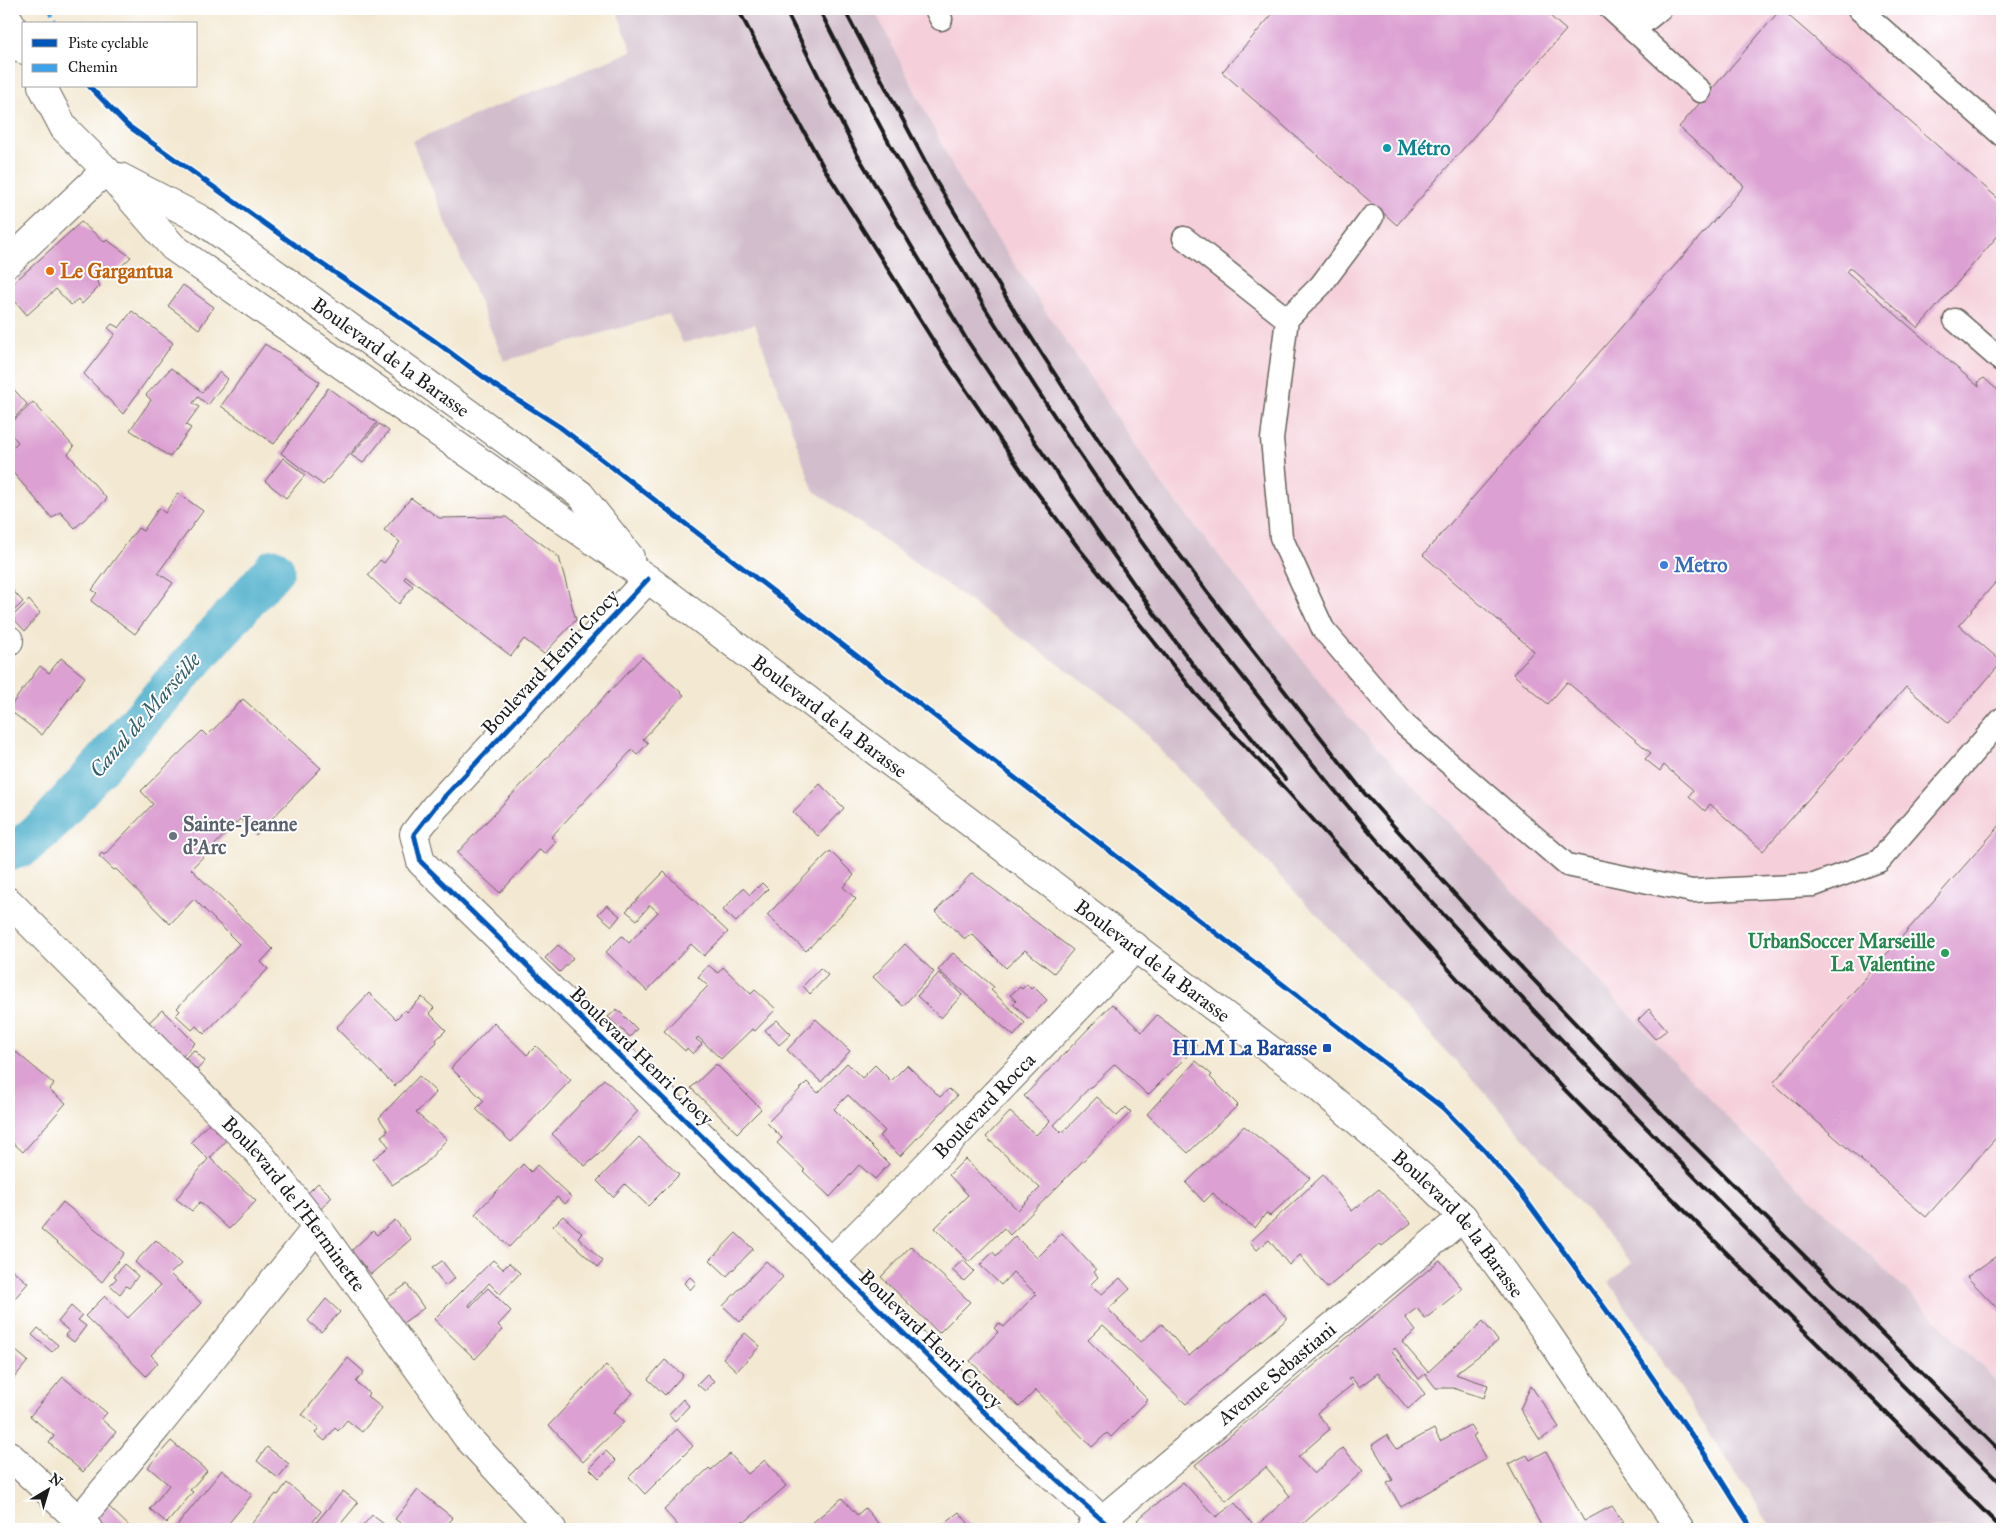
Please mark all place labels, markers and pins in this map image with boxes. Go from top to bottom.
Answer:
place label: Métro [1397,136,1450,160]
marker: Métro [1381,142,1393,154]
place label: Le Gargantua [60,259,173,284]
marker: Le Gargantua [44,265,56,277]
place label: Metro [1674,553,1727,577]
marker: Metro [1658,559,1670,571]
place label: Sainte-Jeanne d'Arc [183,812,298,859]
marker: Sainte-Jeanne d'Arc [167,830,179,842]
place label: UrbanSoccer Marseille La Valentine [1748,929,1936,976]
marker: UrbanSoccer Marseille La Valentine [1939,947,1951,959]
place label: HLM La Barasse [1172,1036,1318,1060]
marker: HLM La Barasse [1321,1042,1333,1054]

